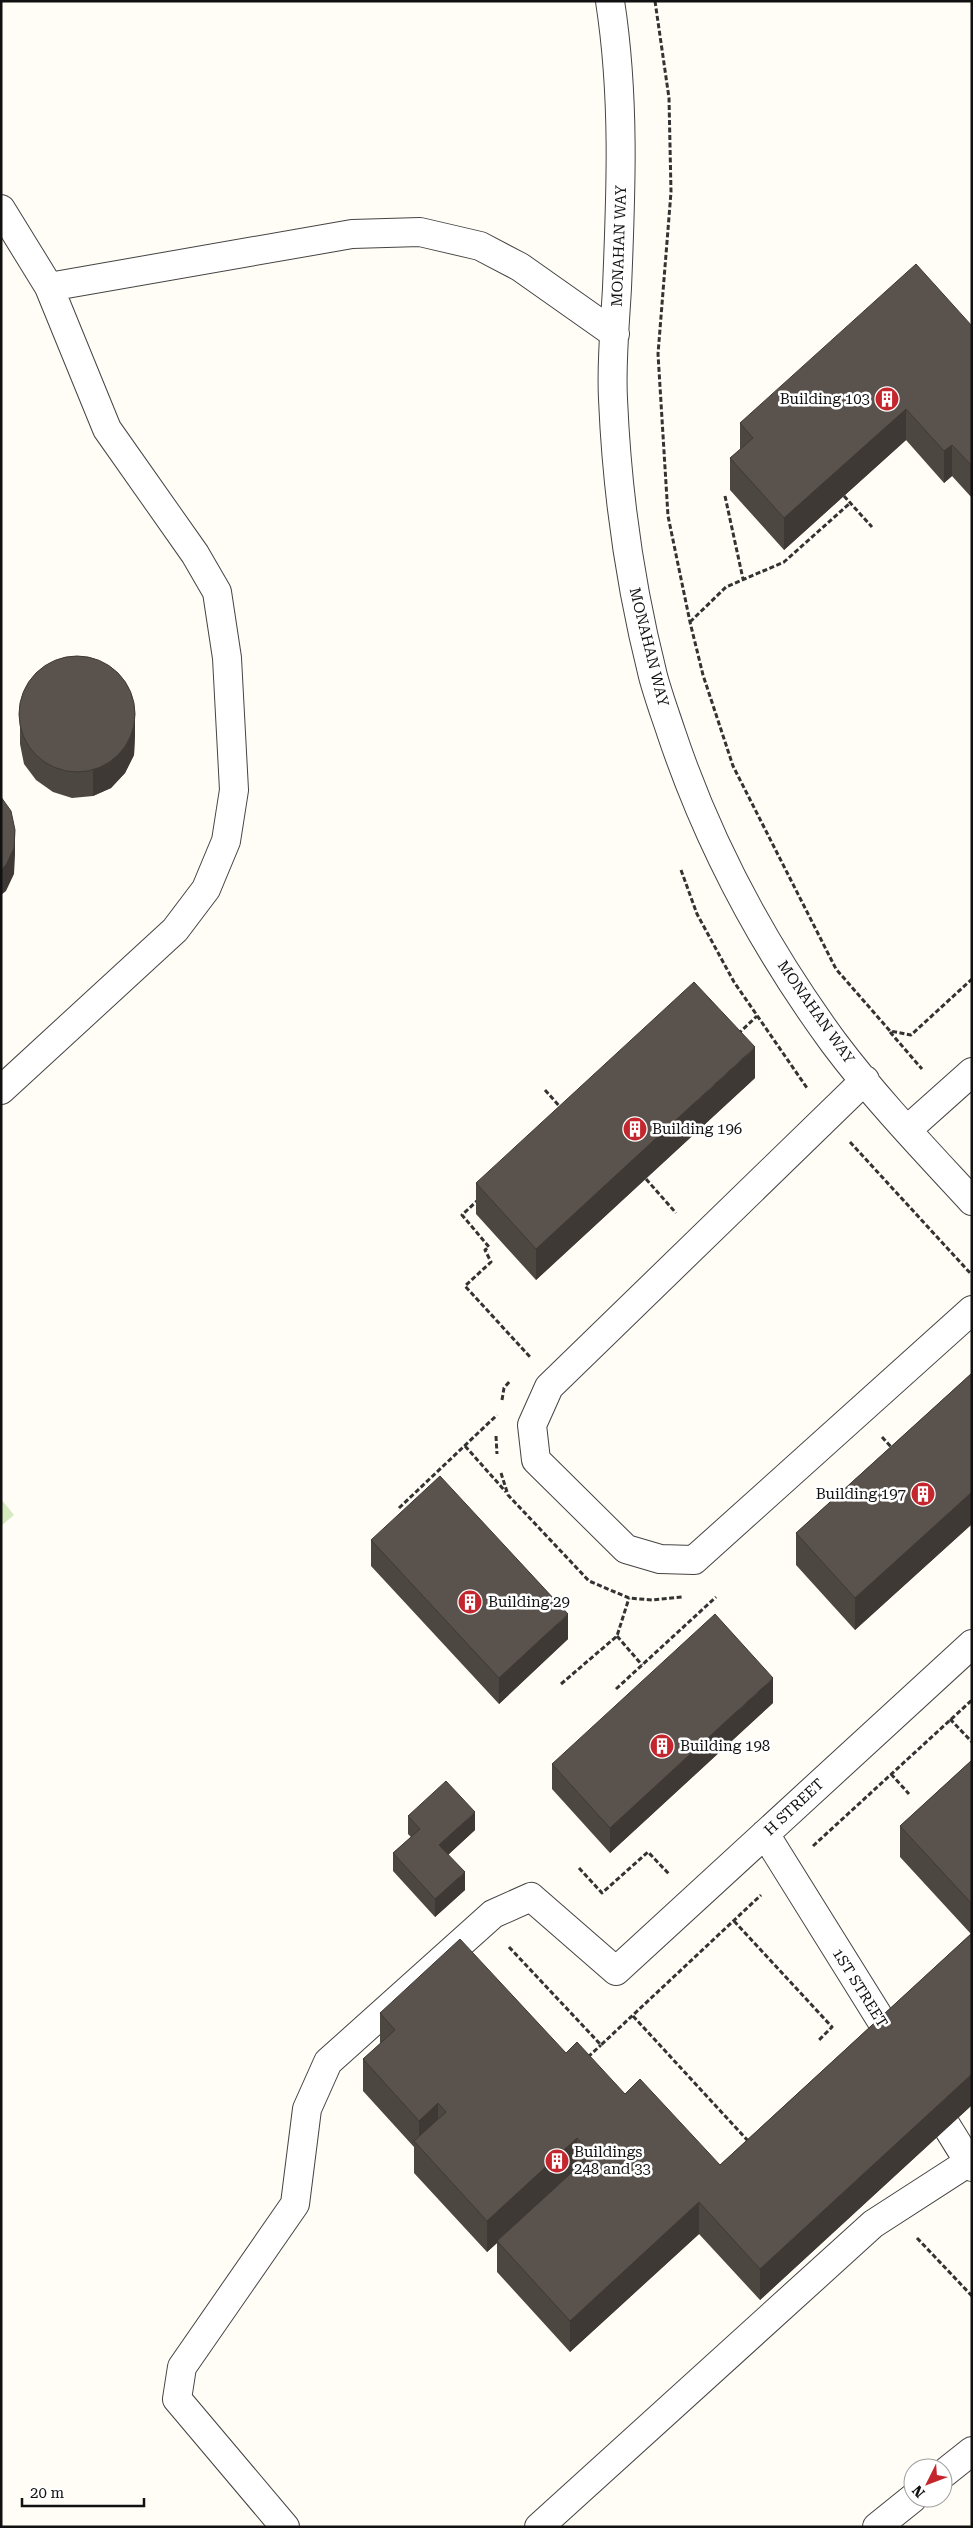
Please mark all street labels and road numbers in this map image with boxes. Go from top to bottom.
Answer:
street label: MONAHAN WAY [608,184,630,307]
street label: MONAHAN WAY [626,586,673,709]
street label: MONAHAN WAY [774,957,859,1068]
street label: H STREET [760,1775,828,1839]
street label: 1ST STREET [829,1945,891,2031]

